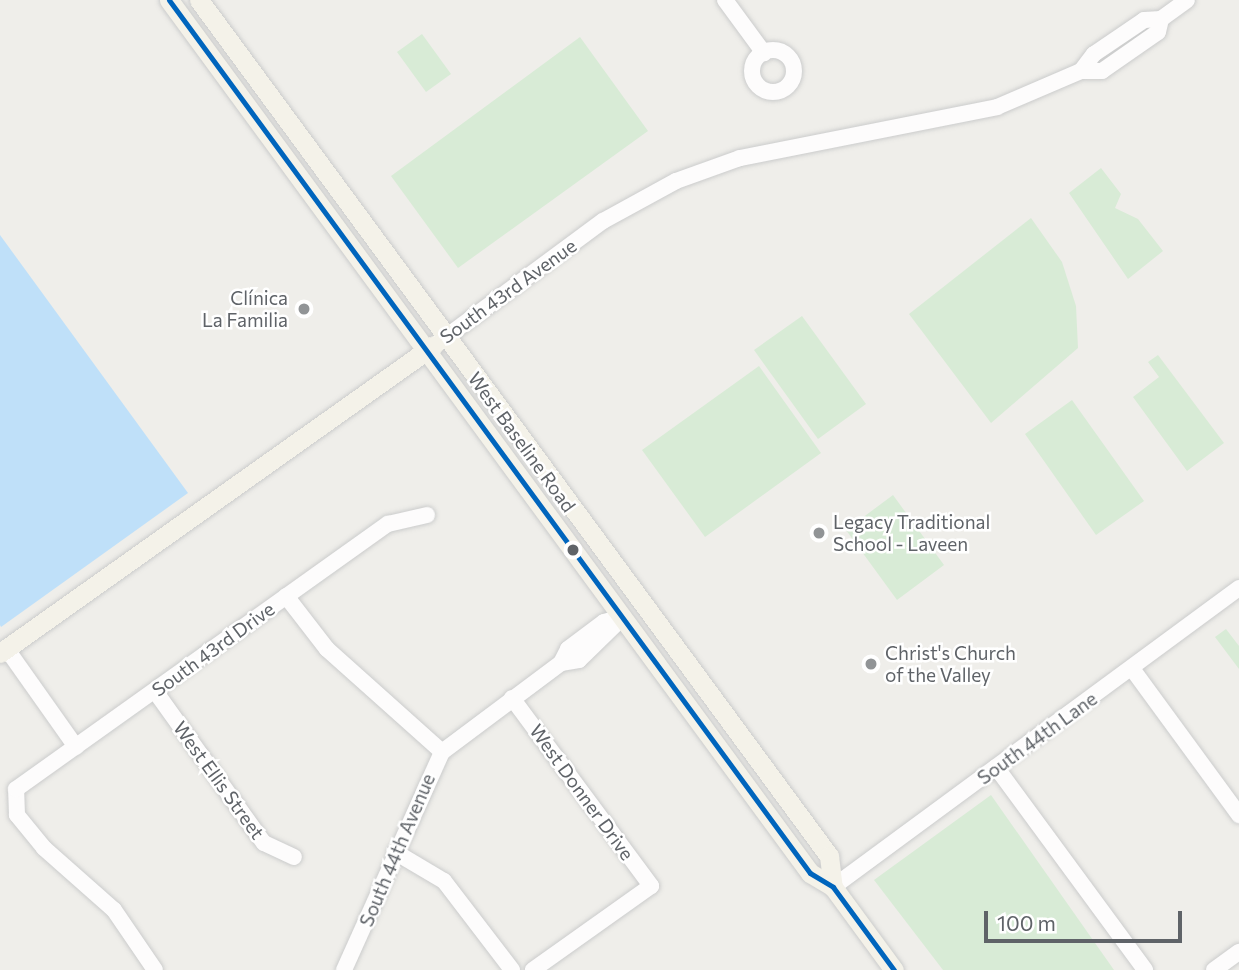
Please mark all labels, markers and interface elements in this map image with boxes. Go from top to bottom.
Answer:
street label: South 43rd Avenue [435,234,581,348]
place label: Clínica La Familia [202,287,288,331]
marker: Clínica La Familia [294,299,314,319]
street label: West Baseline Road [464,368,580,516]
place label: Legacy Traditional School - Laveen [833,511,990,555]
marker: Legacy Traditional School - Laveen [811,525,827,541]
unlabelled marker [566,543,580,557]
street label: South 43rd Drive [147,597,279,701]
place label: Christ's Church of the Valley [885,642,1016,686]
marker: Christ's Church of the Valley [863,656,879,672]
street label: South 44th Lane [973,687,1101,789]
street label: West Ellis Street [169,717,269,843]
street label: West Donner Drive [525,720,639,864]
street label: South 44th Avenue [354,770,440,930]
scale bar [987,897,1185,941]
text: 100 m [997,910,1056,935]

